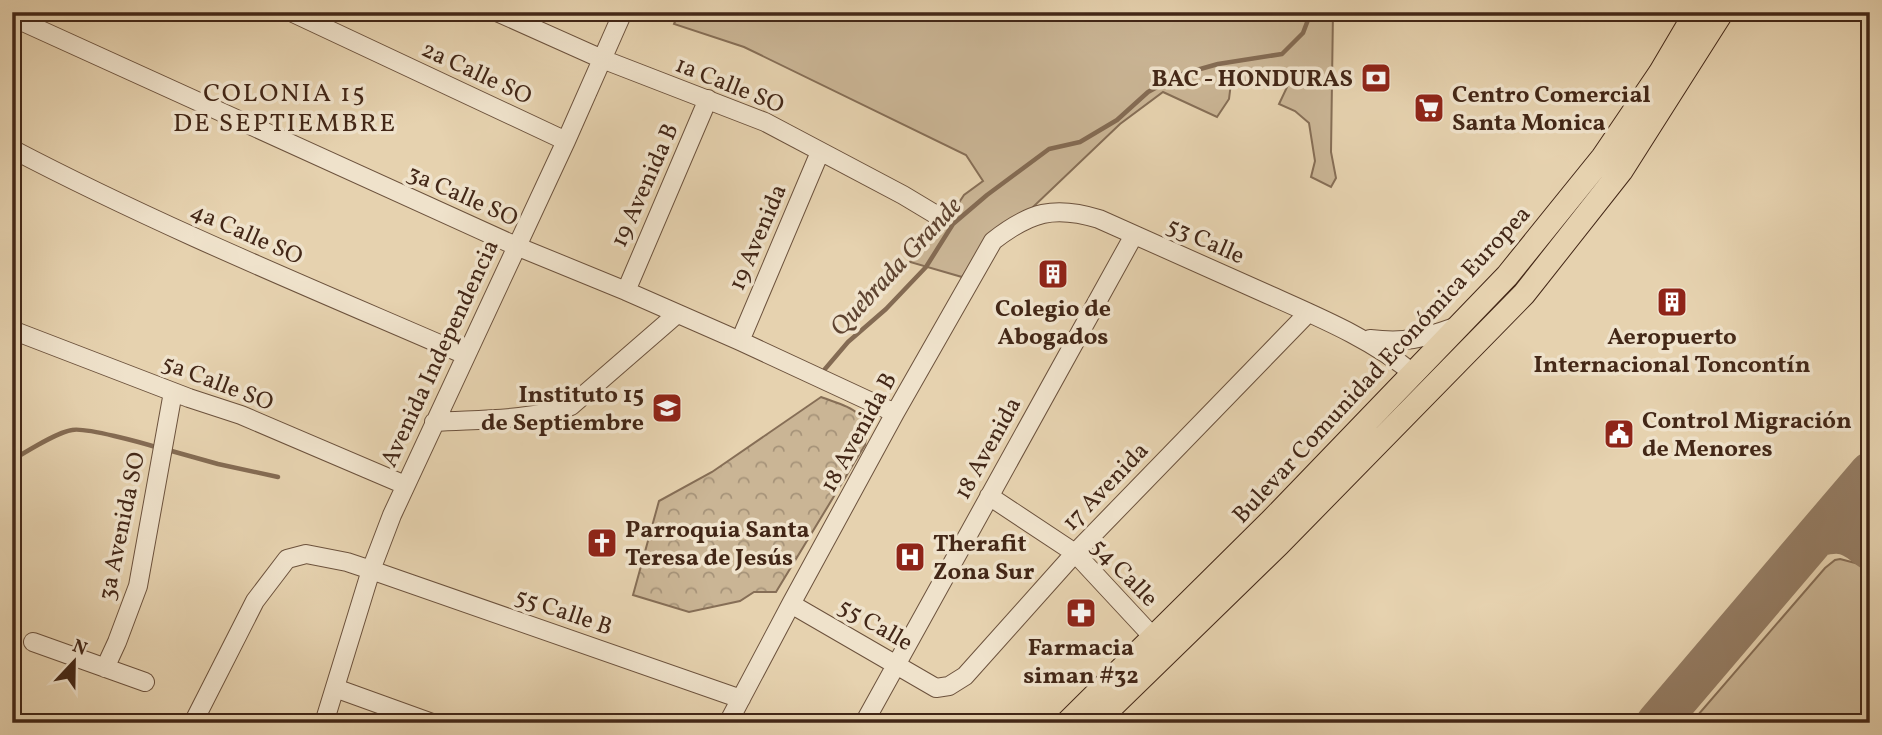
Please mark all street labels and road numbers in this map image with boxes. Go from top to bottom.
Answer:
street label: 2a Calle SO [415,33,537,114]
street label: 1a Calle SO [670,49,789,123]
street label: 19 Avenida B [603,118,688,253]
street label: 3a Calle SO [401,157,523,236]
street label: 19 Avenida [721,179,797,296]
street label: 4a Calle SO [184,195,308,275]
street label: Bulevar Comunidad Económica Europea [1226,199,1539,532]
street label: 53 Calle [1161,210,1250,274]
street label: Avenida Independencia [373,235,509,473]
street label: 5a Calle SO [156,347,278,421]
street label: 18 Avenida B [813,367,907,499]
street label: 18 Avenida [947,391,1031,506]
street label: 17 Avenida [1055,435,1158,540]
street label: 3a Avenida SO [91,449,155,604]
street label: 54 Calle [1082,531,1165,615]
street label: 55 Calle B [510,580,617,645]
street label: 55 Calle [831,591,919,661]

